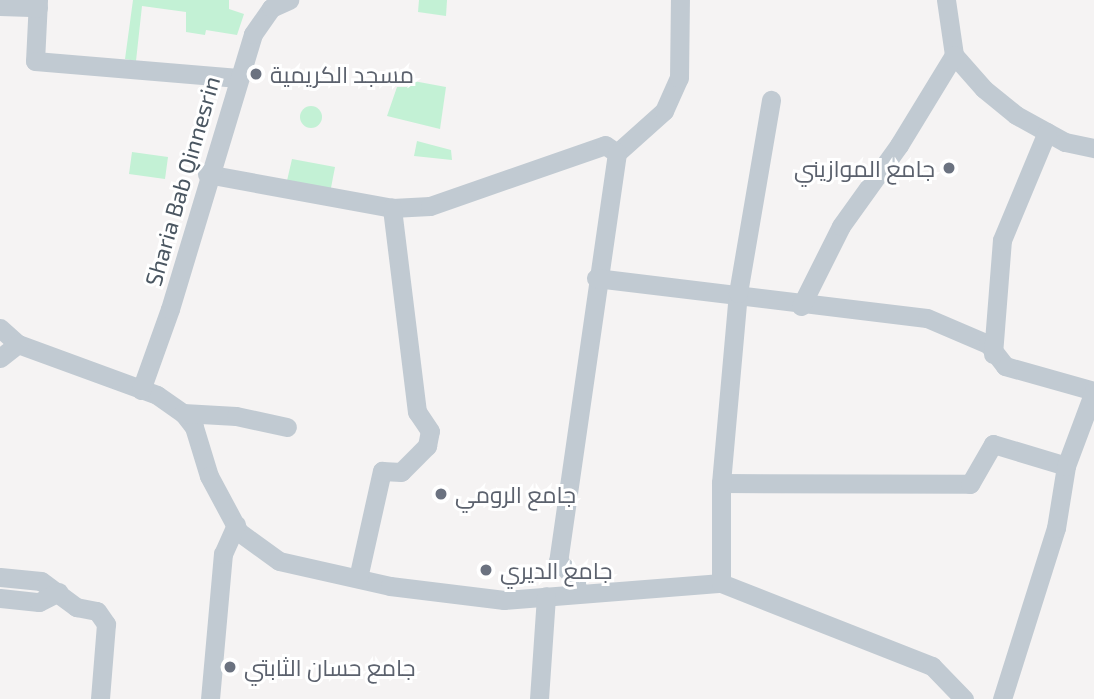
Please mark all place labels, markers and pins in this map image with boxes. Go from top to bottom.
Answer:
place label: مسجد الكريمية [270,60,414,88]
marker: مسجد الكريمية [248,66,264,82]
place label: جامع الموازيني [794,154,935,182]
marker: جامع الموازيني [941,160,957,176]
place label: جامع الرومي [455,480,576,508]
marker: جامع الرومي [433,486,449,502]
place label: جامع الديري [500,556,612,584]
marker: جامع الديري [478,562,494,578]
place label: جامع حسان الثابتي [244,653,415,681]
marker: جامع حسان الثابتي [222,659,238,675]

